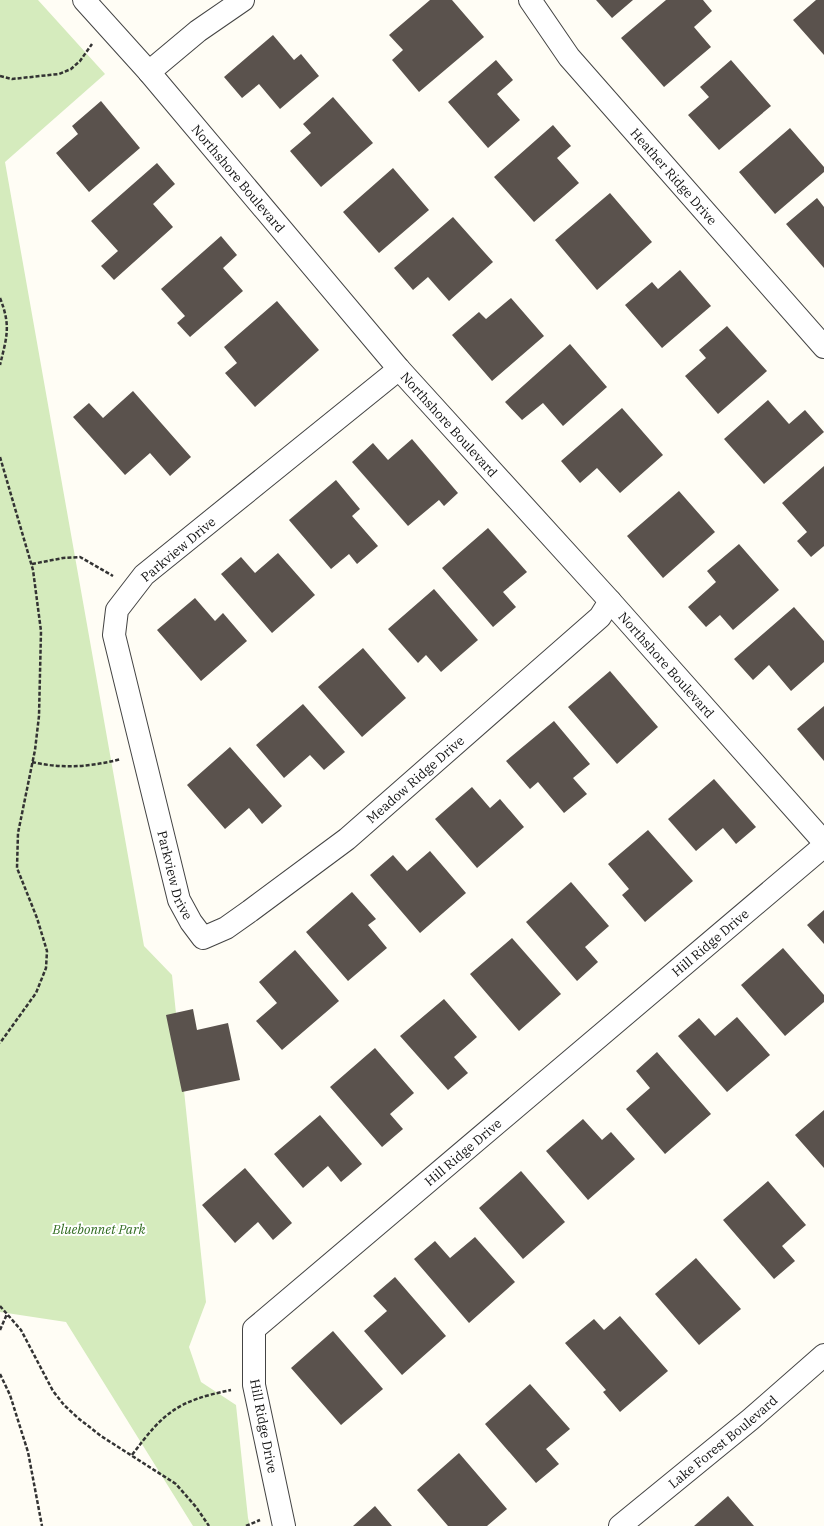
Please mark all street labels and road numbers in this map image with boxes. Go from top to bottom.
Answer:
street label: Northshore Boulevard [188,121,289,236]
street label: Heather Ridge Drive [626,125,721,229]
street label: Northshore Boulevard [397,369,501,481]
street label: Parkview Drive [137,513,219,586]
street label: Northshore Boulevard [615,608,718,722]
street label: Meadow Ridge Drive [363,732,468,827]
street label: Parkview Drive [153,829,196,923]
street label: Hill Ridge Drive [668,905,752,980]
street label: Hill Ridge Drive [421,1115,505,1190]
street label: Hill Ridge Drive [246,1378,281,1475]
street label: Lake Forest Boulevard [665,1392,781,1492]

